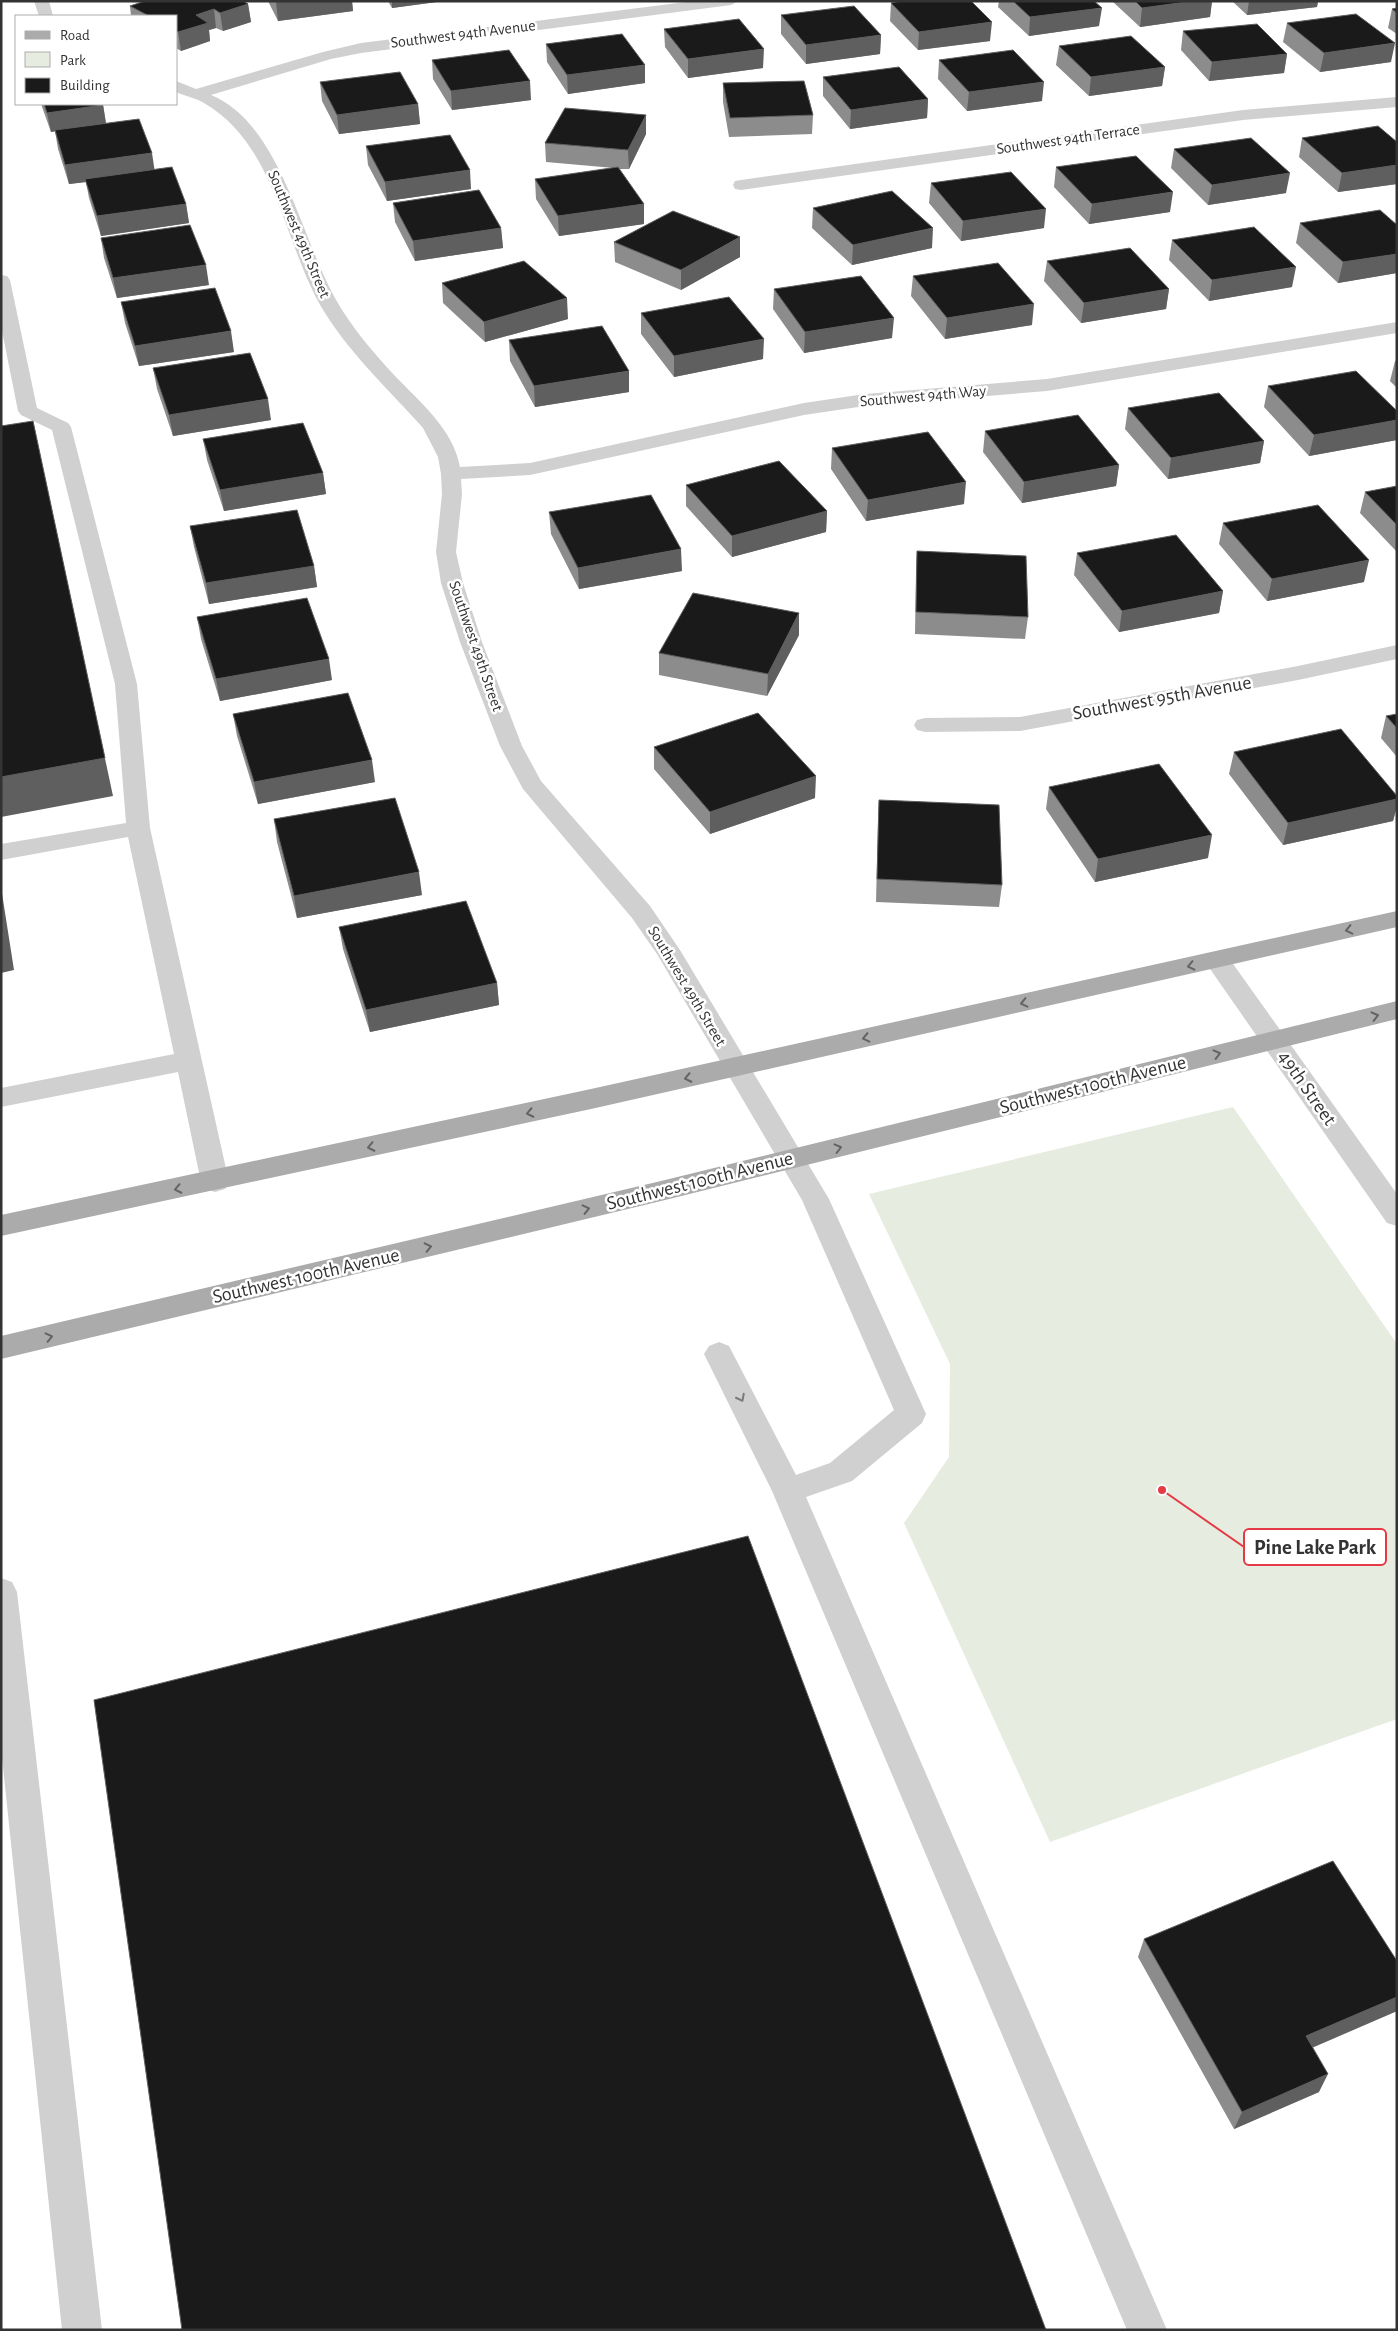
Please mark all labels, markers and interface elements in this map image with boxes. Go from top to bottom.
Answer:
legend [15,15,178,105]
street label: Southwest 94th Avenue [390,17,536,51]
text: Road [60,28,90,43]
text: Park [60,53,86,68]
text: Building [60,78,110,93]
street label: Southwest 94th Terrace [995,121,1141,157]
street label: Southwest 49th Street [265,168,333,300]
street label: Southwest 94th Way [859,382,987,410]
street label: Southwest 49th Street [446,579,506,713]
street label: Southwest 95th Avenue [1071,672,1253,724]
street label: Southwest 49th Street [645,923,729,1049]
one-way arrow [1345,924,1354,935]
one-way arrow [1186,960,1195,971]
one-way arrow [1020,997,1029,1008]
one-way arrow [1370,1011,1378,1021]
one-way arrow [861,1032,870,1043]
street label: 49th Street [1274,1047,1340,1130]
one-way arrow [1212,1049,1221,1060]
street label: Southwest 100th Avenue [998,1052,1188,1118]
one-way arrow [684,1072,693,1083]
one-way arrow [525,1107,534,1118]
one-way arrow [366,1142,375,1152]
one-way arrow [834,1143,843,1154]
street label: Southwest 100th Avenue [605,1148,795,1214]
one-way arrow [173,1183,182,1194]
one-way arrow [582,1204,591,1215]
one-way arrow [424,1242,433,1253]
street label: Southwest 100th Avenue [211,1245,401,1307]
one-way arrow [44,1332,53,1343]
one-way arrow [735,1393,745,1402]
callout: Pine Lake Park [1244,1529,1386,1565]
text: Pine Lake Park [1254,1537,1377,1558]

